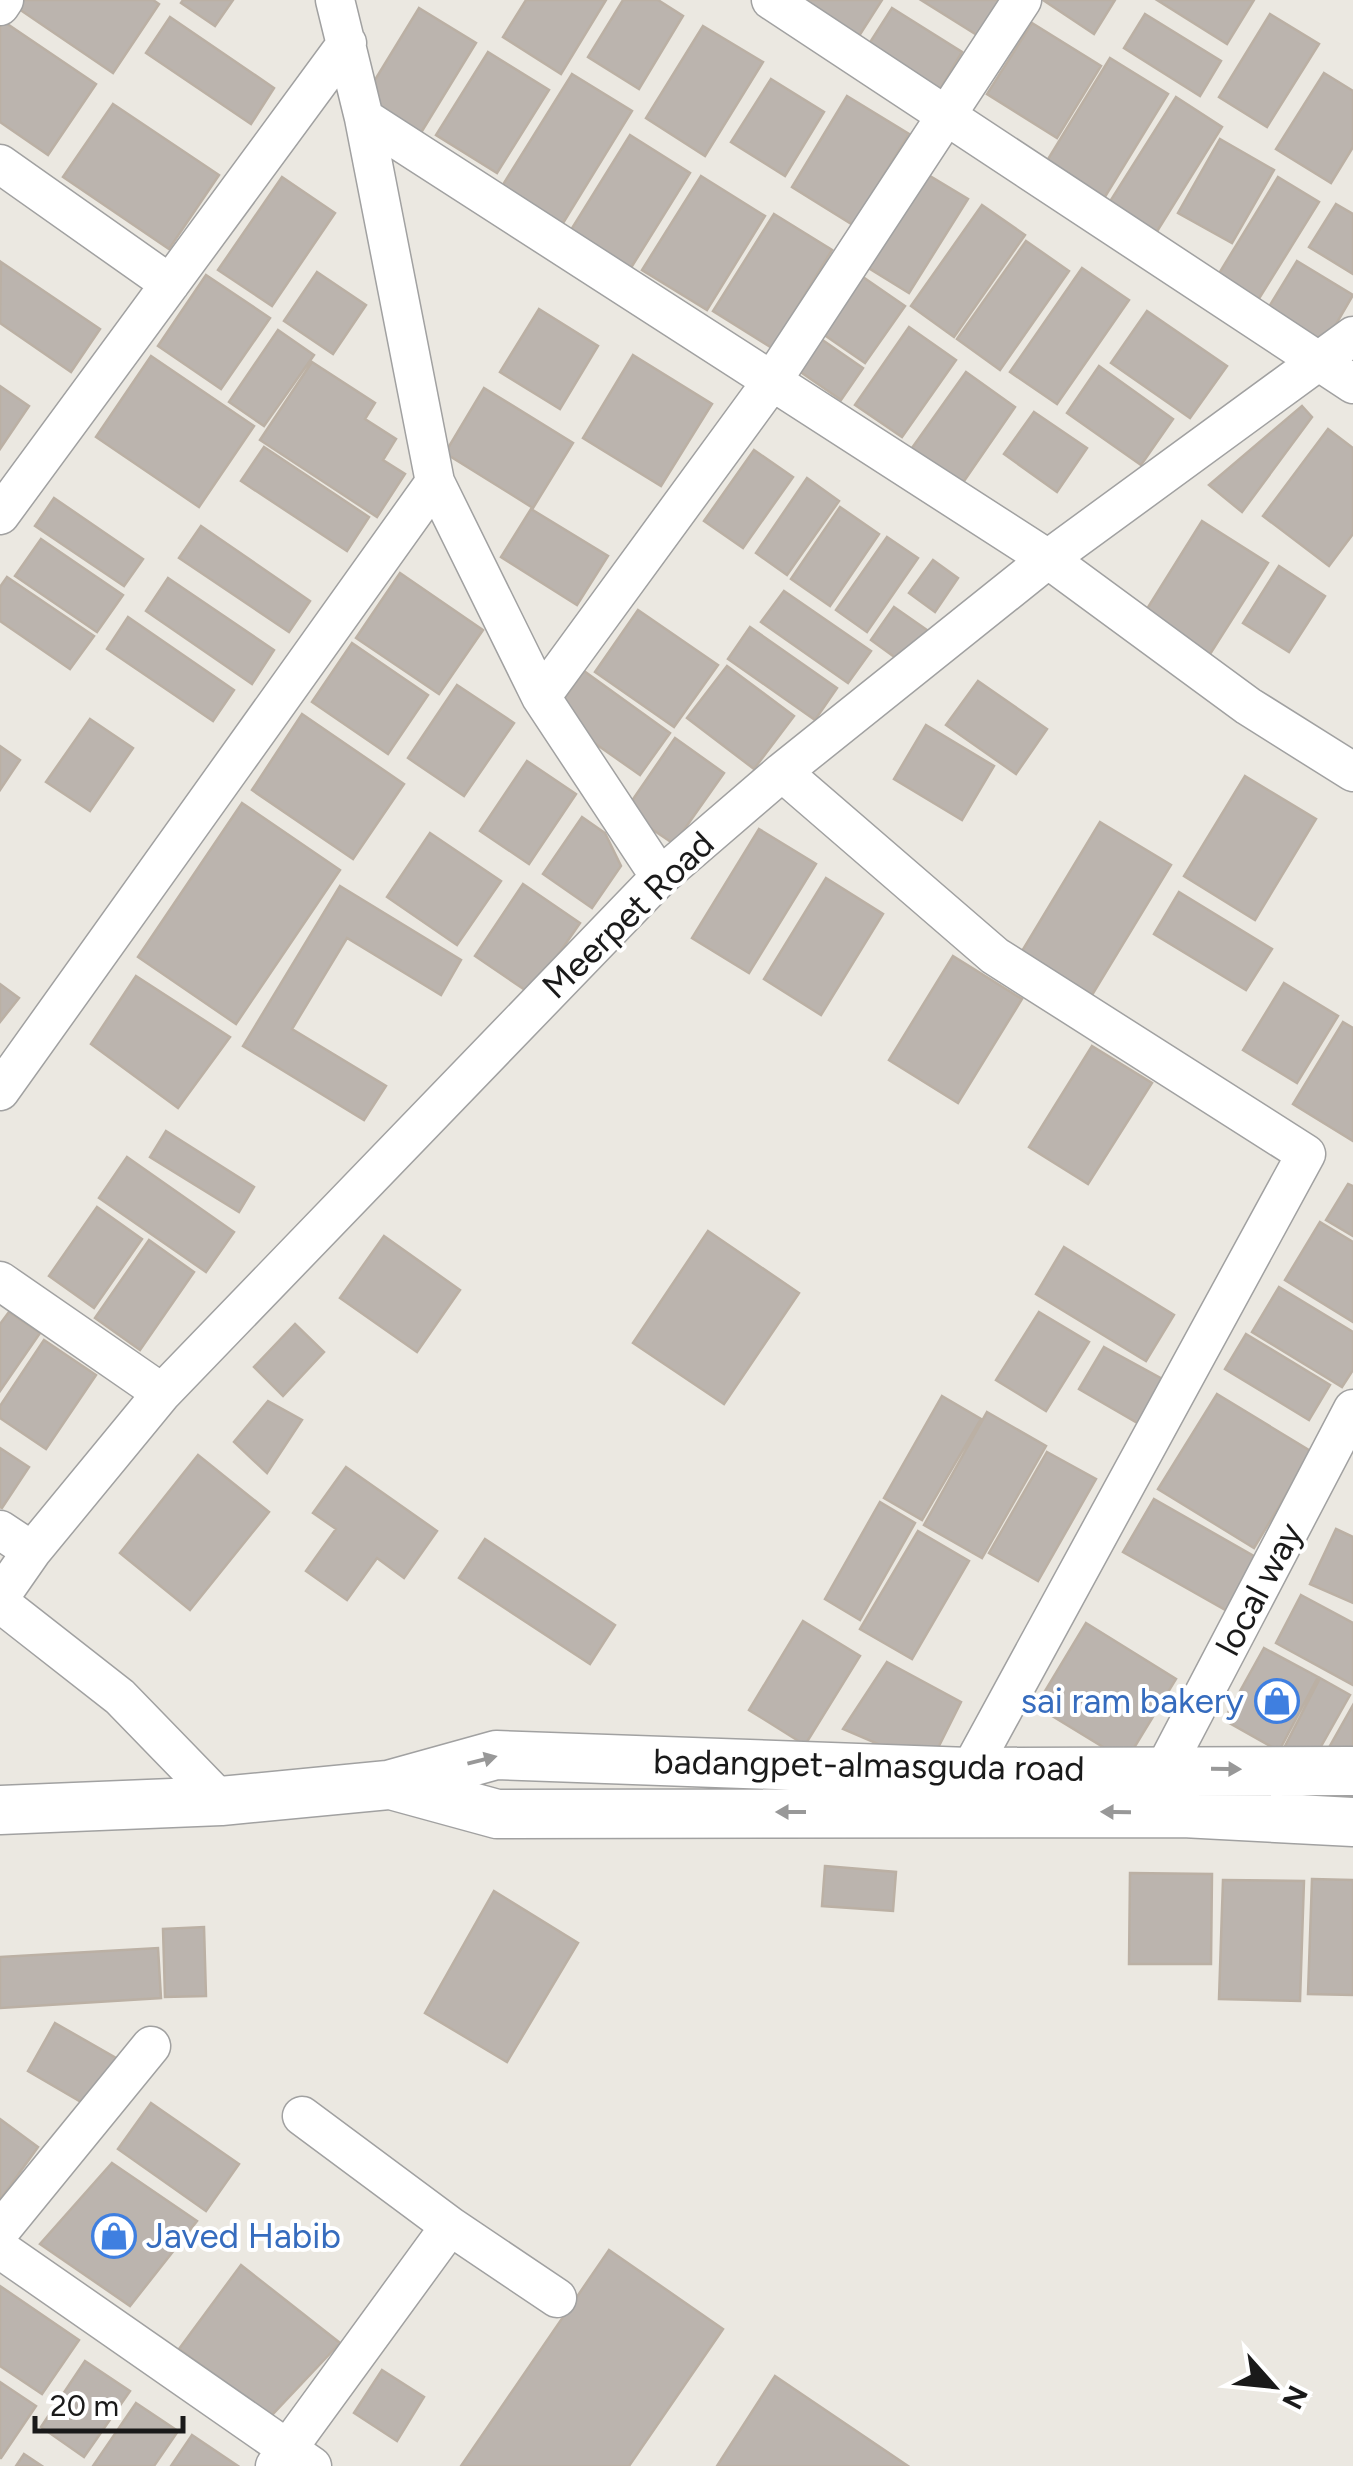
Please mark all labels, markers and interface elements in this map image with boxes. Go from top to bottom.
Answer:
street label: Meerpet Road [534,823,722,1007]
street label: local way [1207,1515,1312,1663]
shop icon: sai ram bakery [1254,1678,1300,1724]
place label: sai ram bakery [1021,1680,1245,1722]
street label: badangpet-almasguda road [653,1740,1085,1790]
one-way arrow [467,1752,498,1767]
one-way arrow [1211,1762,1243,1778]
one-way arrow [774,1804,806,1820]
one-way arrow [1099,1804,1131,1820]
shop icon: Javed Habib [91,2213,137,2259]
place label: Javed Habib [146,2215,341,2257]
north arrow [1223,2336,1323,2436]
scale bar [35,2371,182,2433]
text: N [1275,2380,1315,2415]
text: 20 m [50,2387,119,2424]

